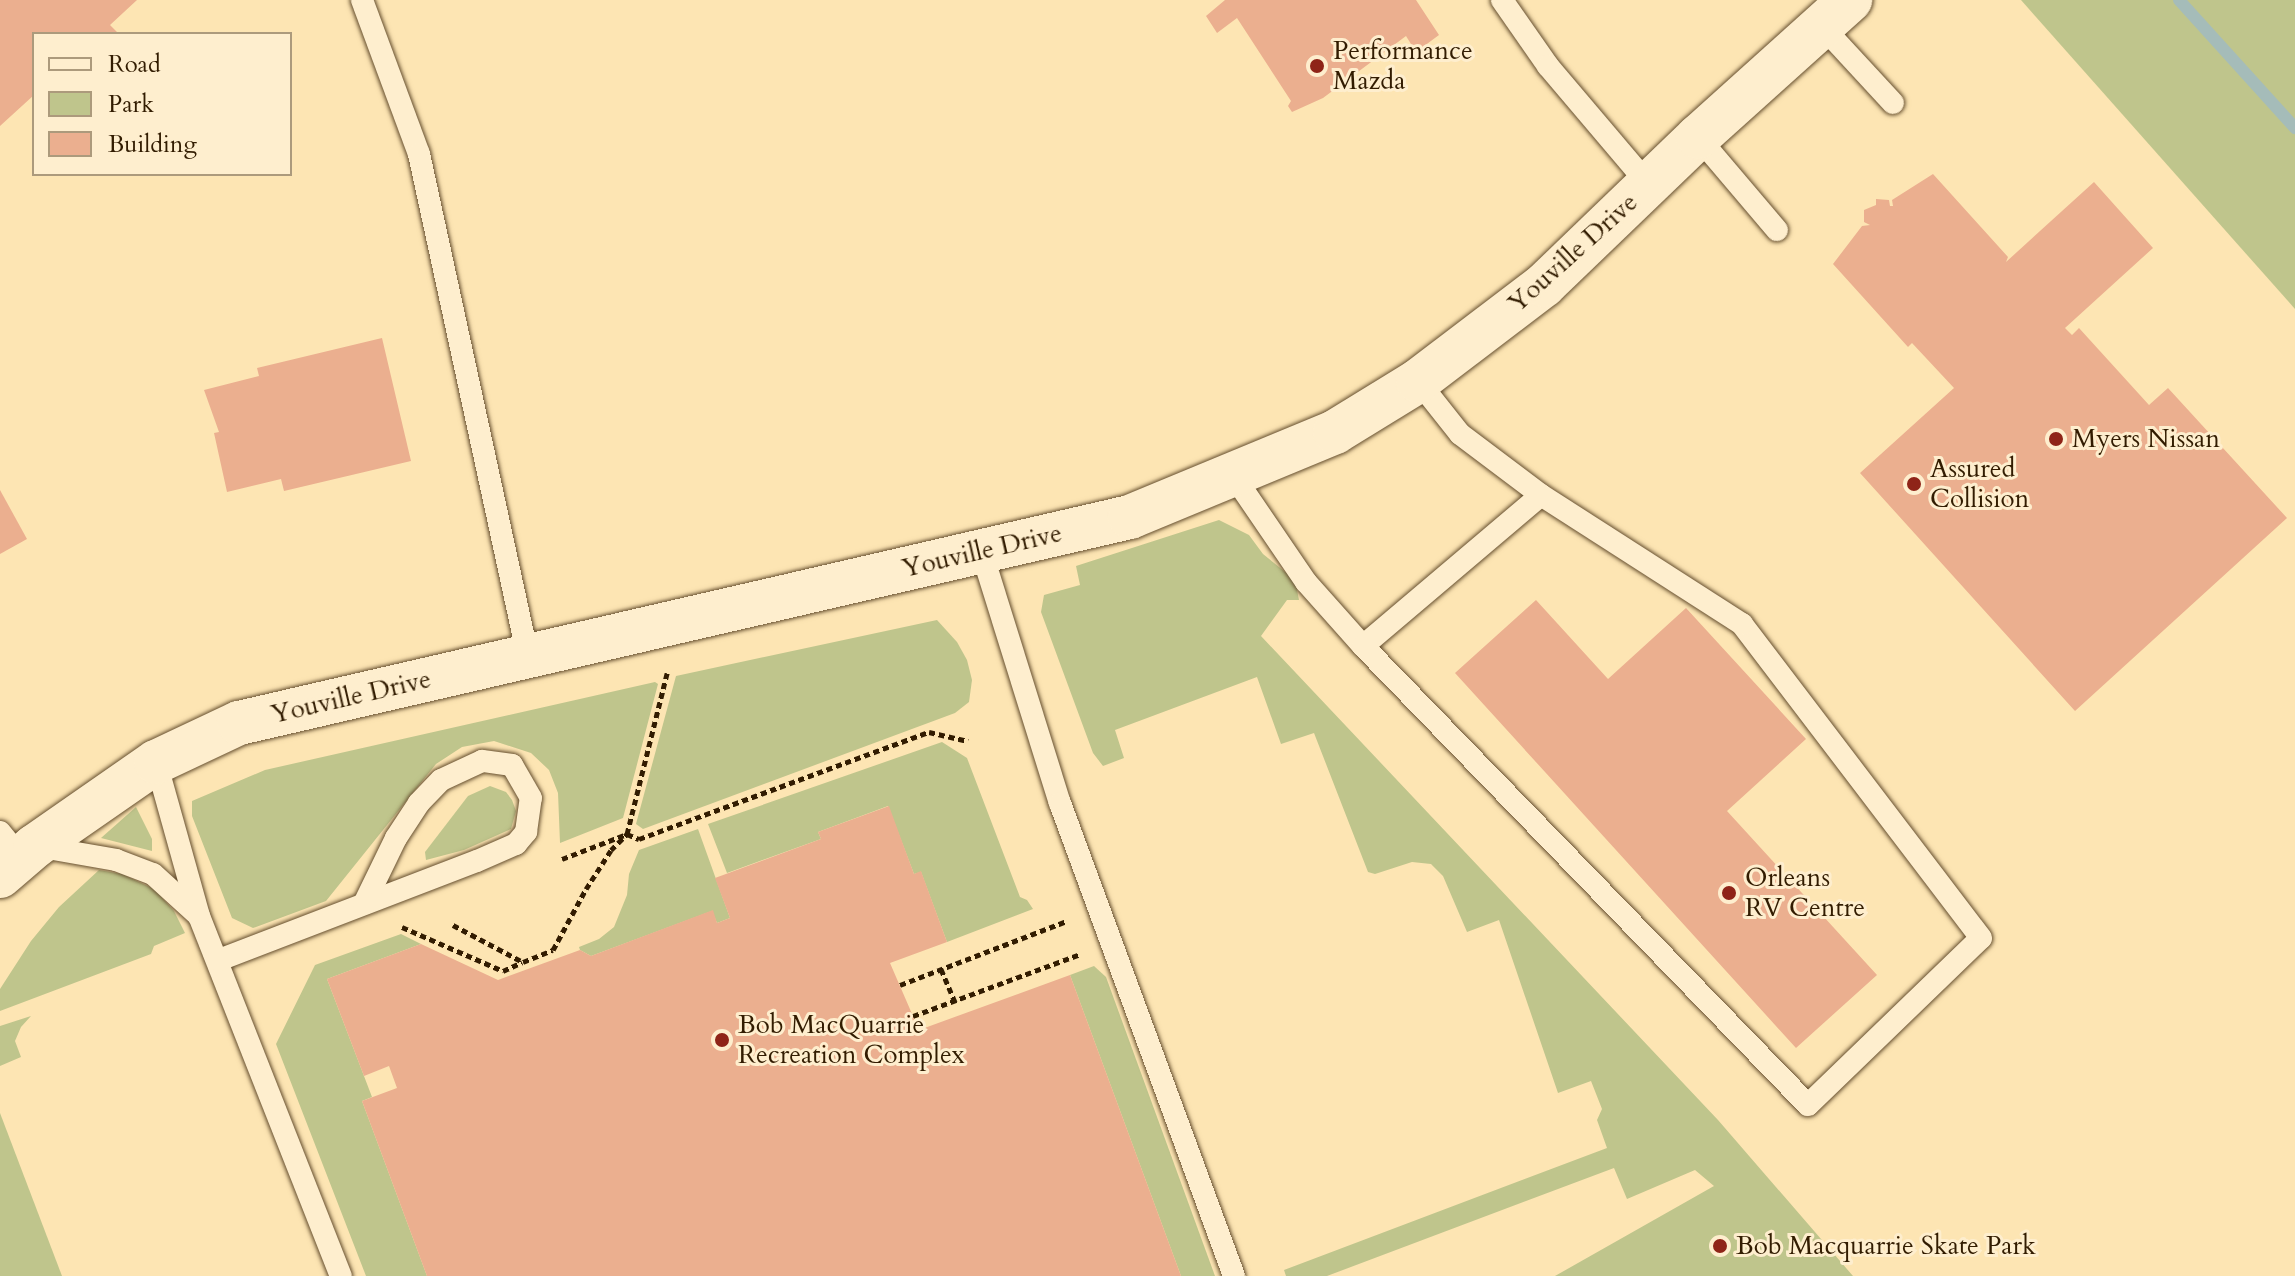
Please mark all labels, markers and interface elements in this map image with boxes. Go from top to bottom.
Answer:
legend [32,32,292,176]
place label: Performance Mazda [1333,35,1473,96]
text: Road [108,48,161,81]
marker: Performance Mazda [1308,57,1326,75]
text: Park [108,88,154,121]
text: Building [108,128,197,161]
street label: Youville Drive [1502,187,1644,319]
place label: Myers Nissan [2072,423,2220,455]
marker: Myers Nissan [2047,430,2065,448]
place label: Assured Collision [1930,453,2029,514]
marker: Assured Collision [1905,475,1923,493]
street label: Youville Drive [899,517,1065,585]
street label: Youville Drive [268,663,434,731]
place label: Orleans RV Centre [1745,862,1865,924]
marker: Orleans RV Centre [1720,884,1738,902]
place label: Bob MacQuarrie Recreation Complex [738,1009,965,1070]
marker: Bob MacQuarrie Recreation Complex [713,1031,731,1049]
place label: Bob Macquarrie Skate Park [1736,1230,2036,1262]
marker: Bob Macquarrie Skate Park [1711,1237,1729,1255]

